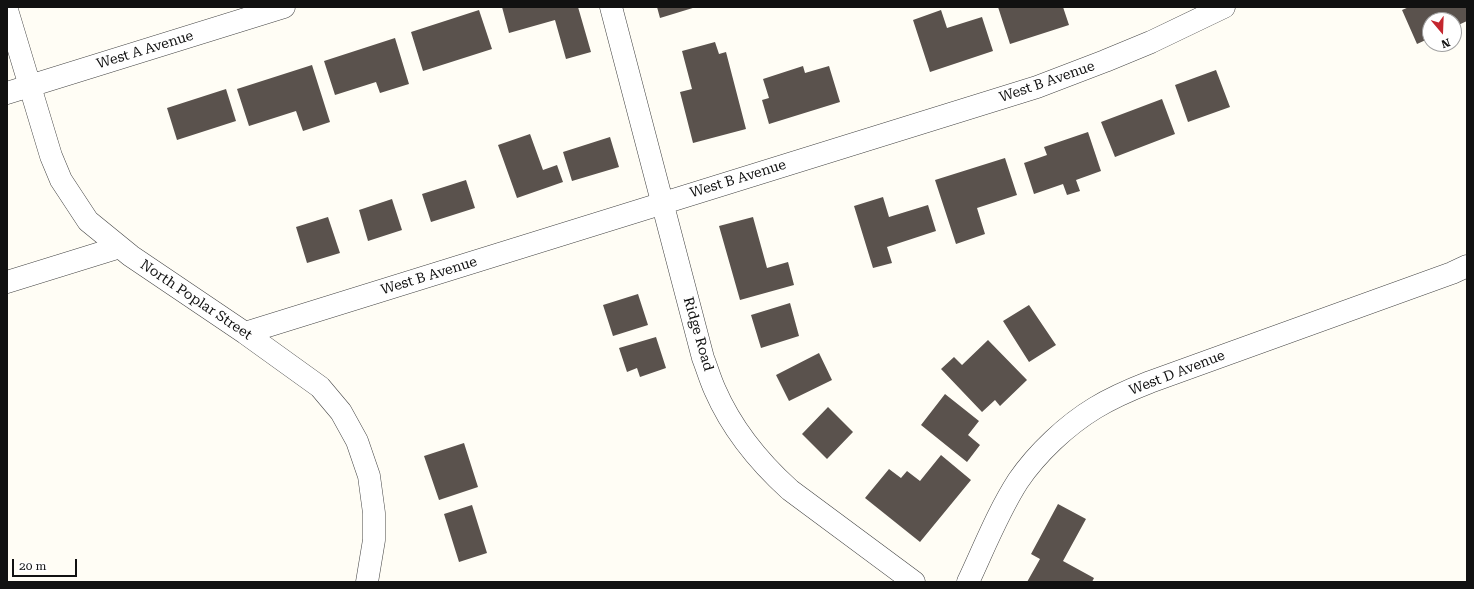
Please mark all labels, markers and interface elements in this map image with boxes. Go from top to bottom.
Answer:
north arrow [1422,12,1462,52]
street label: West A Avenue [95,27,195,73]
text: N [1440,35,1452,50]
street label: West B Avenue [997,58,1097,106]
street label: West B Avenue [688,156,788,202]
street label: West B Avenue [379,253,479,299]
street label: North Poplar Street [137,256,255,344]
street label: Ridge Road [679,295,717,373]
street label: West D Avenue [1127,347,1227,399]
scale bar [14,551,79,577]
text: 20 m [19,559,46,573]

